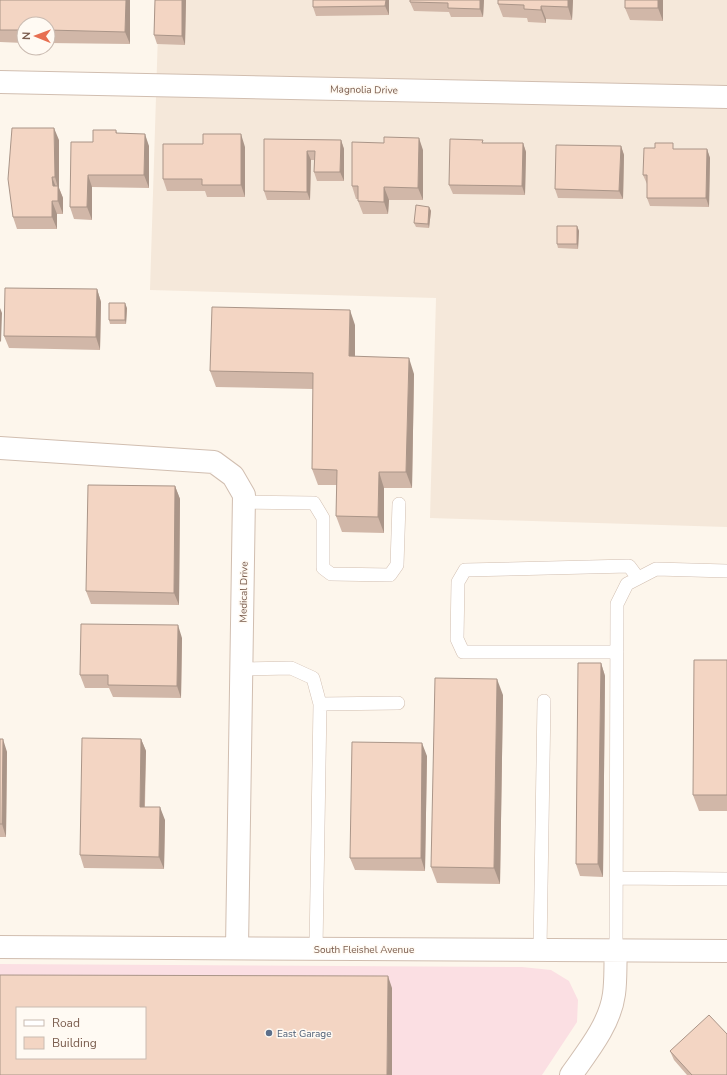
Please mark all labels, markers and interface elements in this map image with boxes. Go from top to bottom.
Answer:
north arrow [16,16,56,56]
text: N [19,32,34,40]
street label: Magnolia Drive [330,82,398,98]
street label: Medical Drive [236,561,252,623]
street label: South Fleishel Avenue [314,943,414,957]
legend [16,1007,146,1059]
text: Road [52,1015,80,1031]
place label: East Garage [277,1027,331,1041]
marker: East Garage [264,1028,274,1038]
text: Building [52,1035,97,1051]

